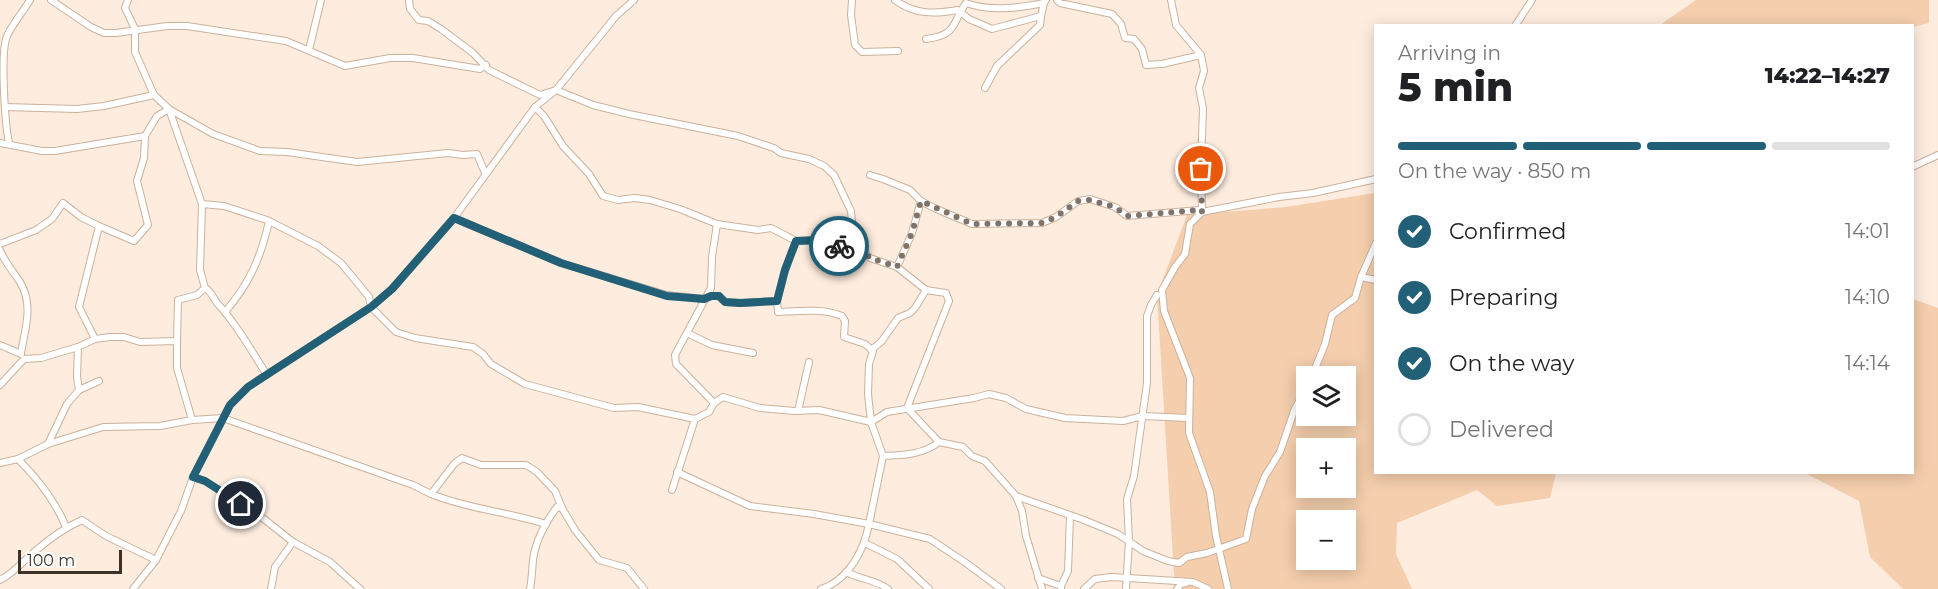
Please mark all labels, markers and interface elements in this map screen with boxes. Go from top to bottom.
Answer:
text: Arriving in [1398,41,1501,65]
text: 14:22–14:27 [1765,62,1890,89]
text: 5 min [1398,63,1513,111]
pin [1175,143,1226,194]
icon: bag [1184,152,1217,185]
text: On the way · 850 m [1398,159,1591,183]
icon: check [1398,215,1431,248]
courier [809,216,869,276]
text: Confirmed [1449,218,1566,245]
text: 14:01 [1845,219,1890,243]
icon: bike [823,230,856,263]
icon: check [1398,281,1431,314]
text: Preparing [1449,284,1558,311]
text: 14:10 [1845,285,1890,309]
icon: check [1398,347,1431,380]
text: On the way [1449,350,1574,377]
text: 14:14 [1845,351,1890,375]
map controls [1296,366,1356,570]
button: layers [1296,366,1356,426]
text: Delivered [1449,416,1554,443]
button: + [1296,438,1356,498]
pin [215,478,266,529]
icon: home [224,487,257,520]
button: − [1296,510,1356,570]
scale bar [18,547,122,574]
text: 100 m [27,551,75,570]

